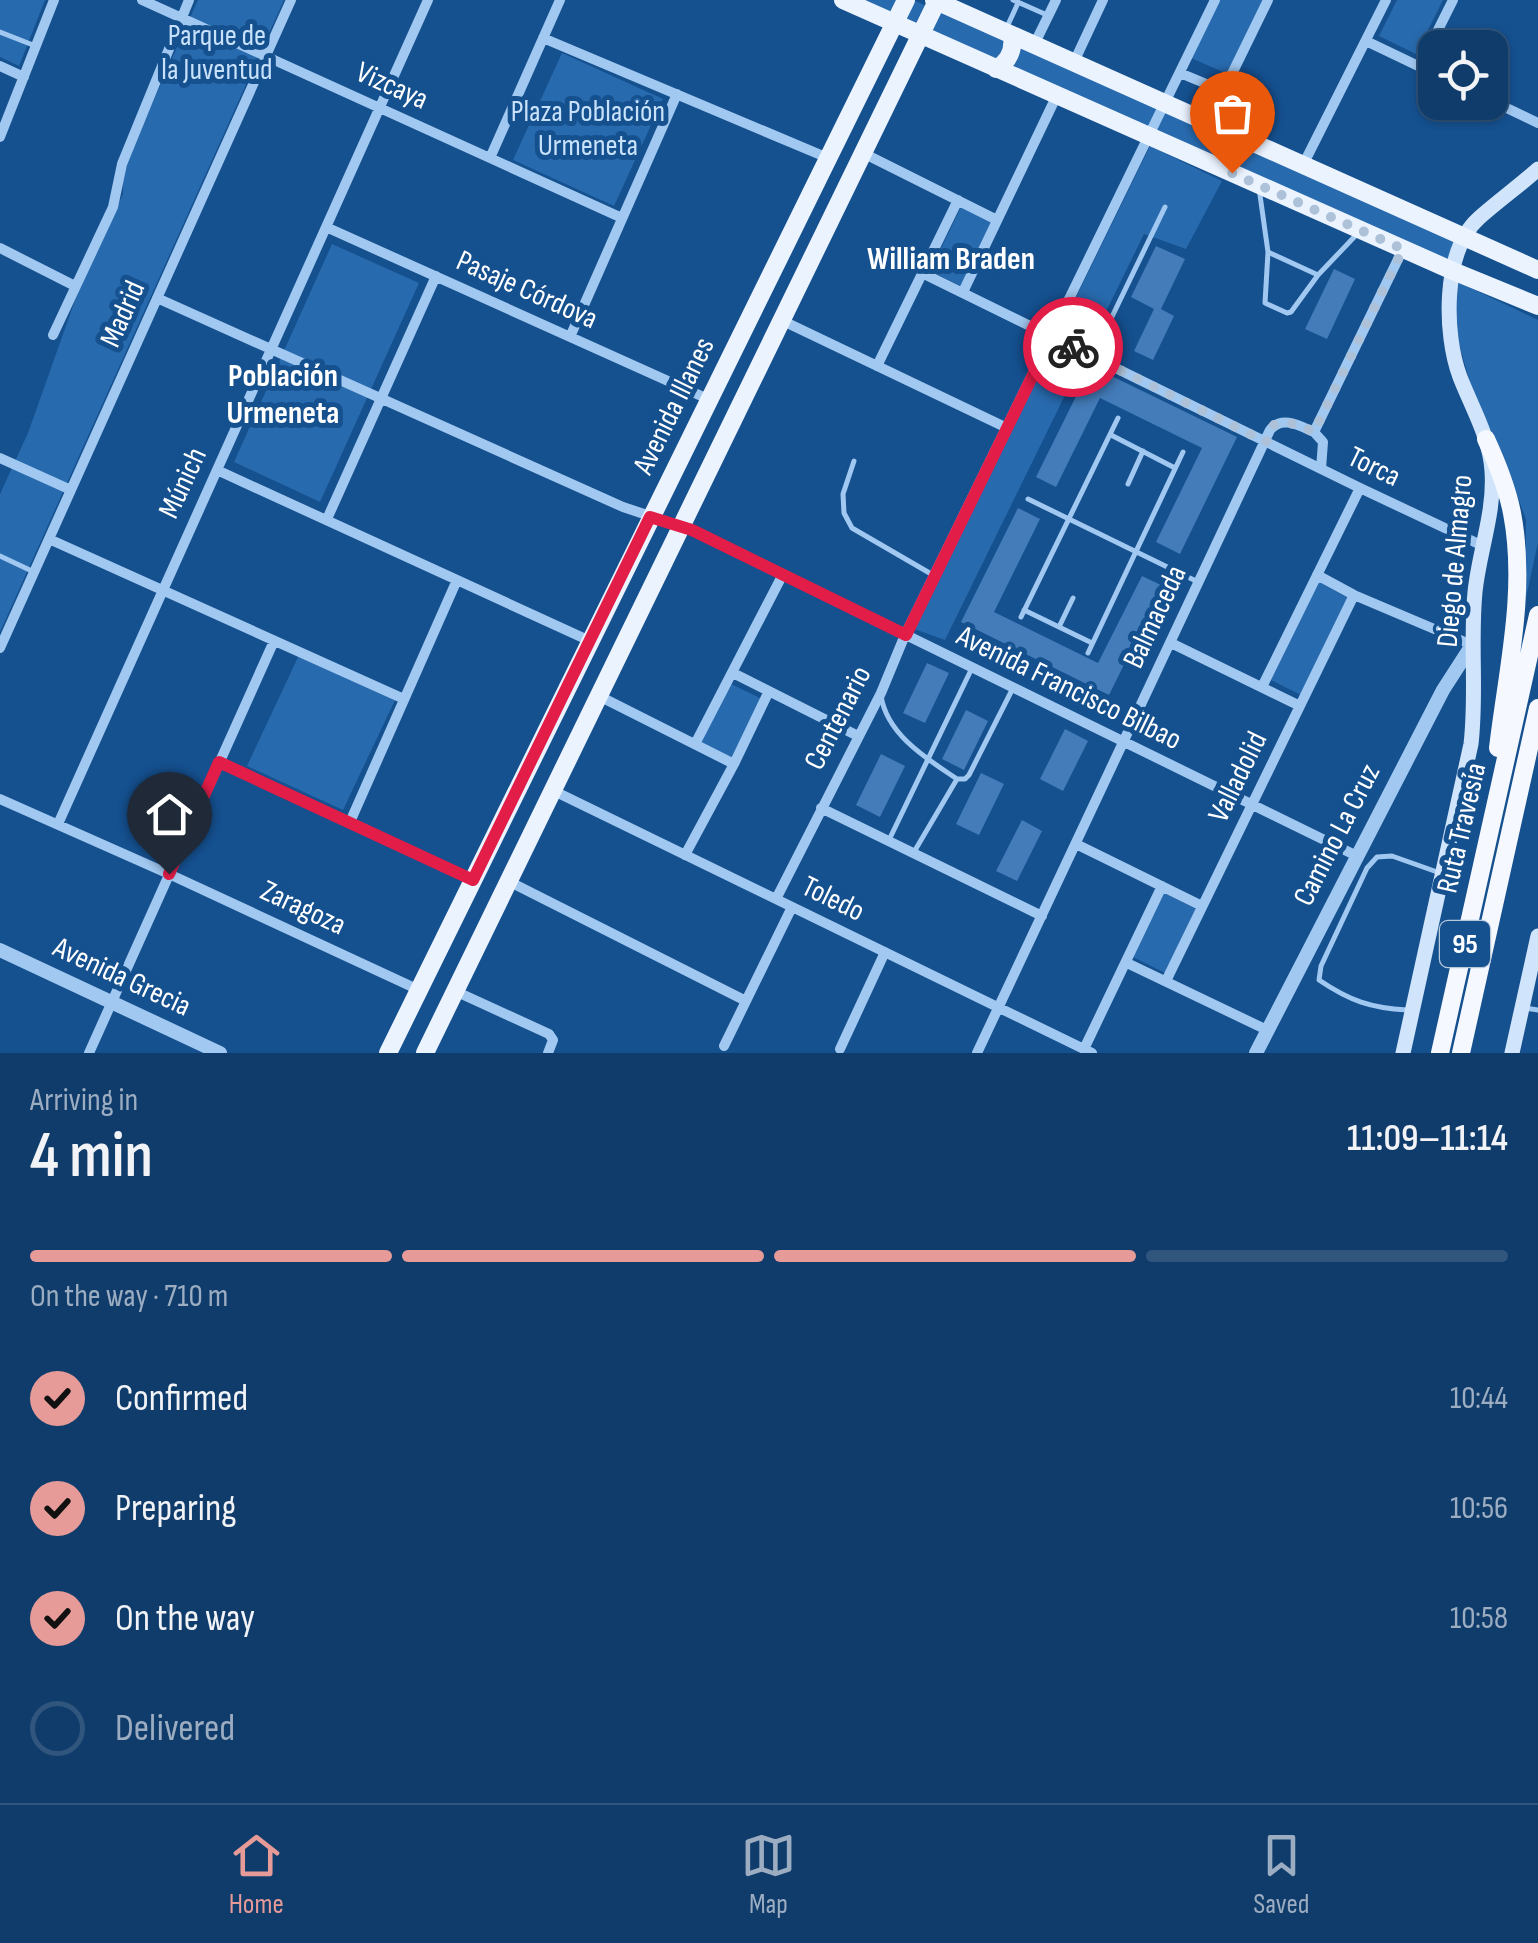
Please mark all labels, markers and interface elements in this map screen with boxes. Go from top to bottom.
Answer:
park label: Parque de la Juventud [161,18,273,88]
map controls [1418,30,1508,120]
button: locate [1418,30,1508,120]
street label: Vizcaya [350,54,434,118]
pin [1190,71,1275,174]
icon: bag [1205,86,1260,141]
park label: Plaza Población Urmeneta [511,94,665,164]
district label: William Braden [867,240,1035,279]
street label: Pasaje Córdova [451,243,603,337]
street label: Madrid [93,275,153,353]
courier [1023,297,1123,397]
icon: bike [1046,320,1101,375]
street label: Avenida Illanes [625,332,723,481]
district label: Población Urmeneta [227,357,339,433]
street label: Torca [1342,439,1406,495]
street label: Múnich [151,442,215,524]
street label: Diego de Almagro [1430,473,1480,649]
street label: Balmaceda [1116,560,1194,674]
street label: Avenida Francisco Bilbao [950,618,1187,758]
street label: Centenario [797,660,879,776]
street label: Valladolid [1201,726,1275,828]
street label: Camino La Cruz [1286,758,1388,912]
street label: Ruta Travesía [1430,759,1494,897]
pin [127,772,212,875]
icon: home [142,787,197,842]
street label: Toledo [796,869,870,929]
street label: Zaragoza [255,873,351,943]
road number: 95 [1440,921,1490,967]
street label: Avenida Grecia [47,929,196,1024]
text: Arriving in [30,1081,138,1120]
text: 11:09–11:14 [1347,1116,1508,1161]
text: 4 min [30,1118,153,1196]
text: On the way · 710 m [30,1277,228,1316]
icon: check [30,1371,85,1426]
text: Confirmed [115,1376,248,1421]
text: 10:44 [1450,1379,1508,1418]
icon: check [30,1481,85,1536]
text: Preparing [115,1486,236,1531]
text: 10:56 [1450,1489,1508,1528]
icon: check [30,1591,85,1646]
text: On the way [115,1596,255,1641]
text: 10:58 [1450,1599,1508,1638]
text: Delivered [115,1706,235,1751]
tab: Home [229,1828,284,1921]
tab: Map [741,1828,796,1921]
tab: Saved [1253,1828,1309,1921]

